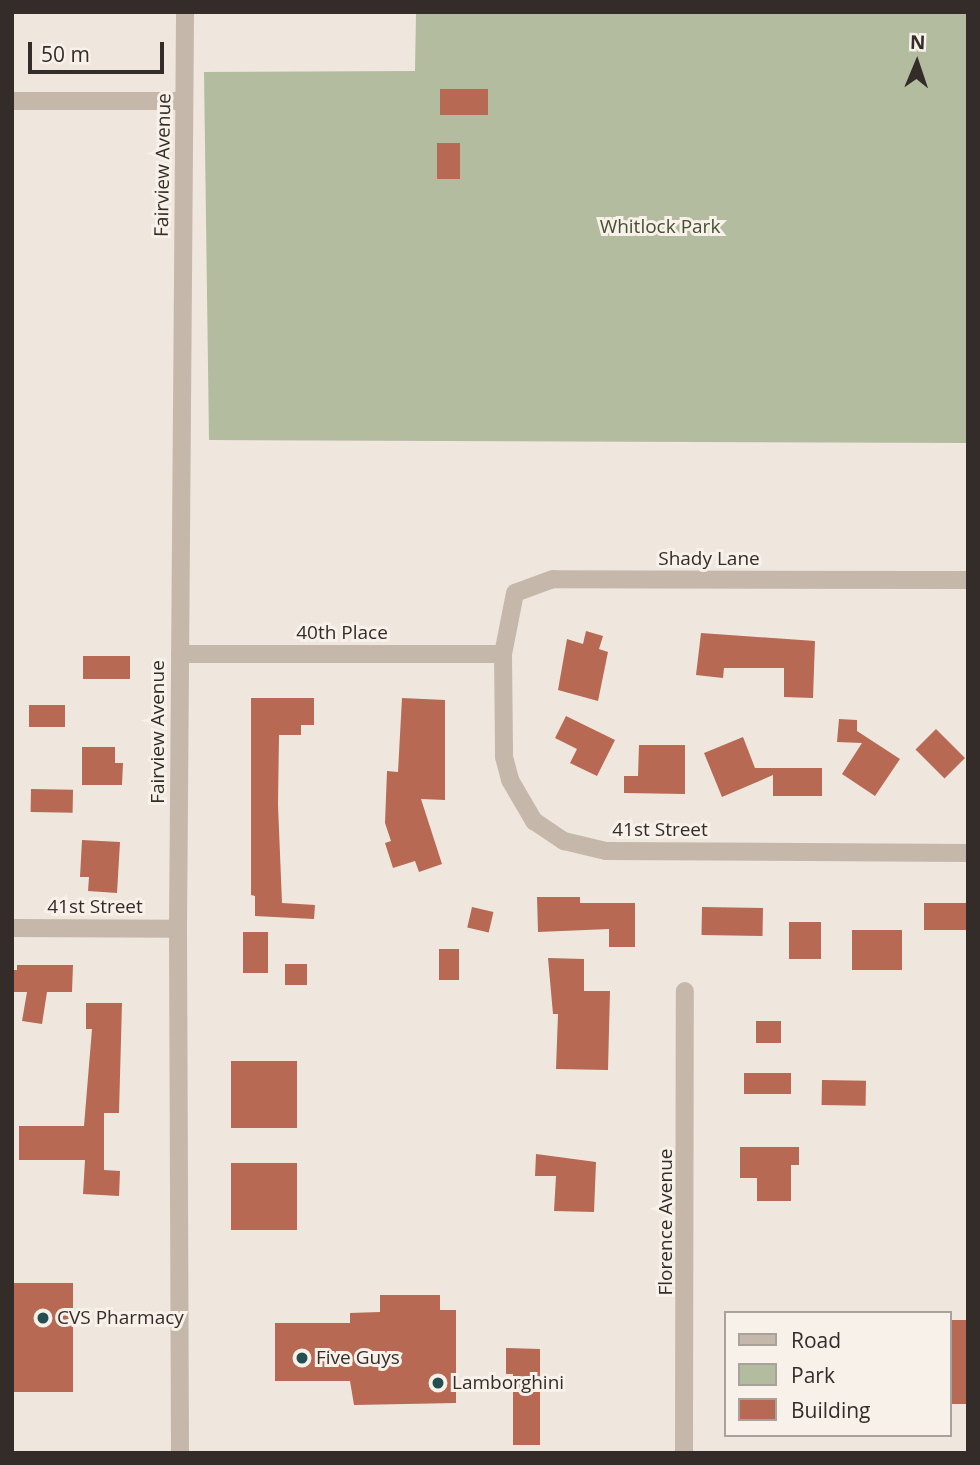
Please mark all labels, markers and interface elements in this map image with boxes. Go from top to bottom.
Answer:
scale bar [32,28,168,72]
north arrow [882,28,952,98]
text: N [910,29,926,55]
text: 50 m [41,40,90,68]
street label: Fairview Avenue [150,93,176,237]
park label: Whitlock Park [600,216,720,238]
street label: Shady Lane [658,548,760,570]
street label: 40th Place [296,622,388,644]
street label: Fairview Avenue [147,660,169,804]
street label: 41st Street [612,819,708,841]
street label: 41st Street [47,896,143,918]
street label: Florence Avenue [655,1149,677,1295]
place label: CVS Pharmacy [57,1307,184,1329]
marker: CVS Pharmacy [35,1310,51,1326]
legend [724,1311,952,1437]
text: Road [791,1326,841,1354]
place label: Five Guys [316,1347,400,1369]
marker: Five Guys [294,1350,310,1366]
text: Park [791,1361,835,1389]
place label: Lamborghini [452,1372,564,1394]
marker: Lamborghini [430,1375,446,1391]
text: Building [791,1396,870,1424]

